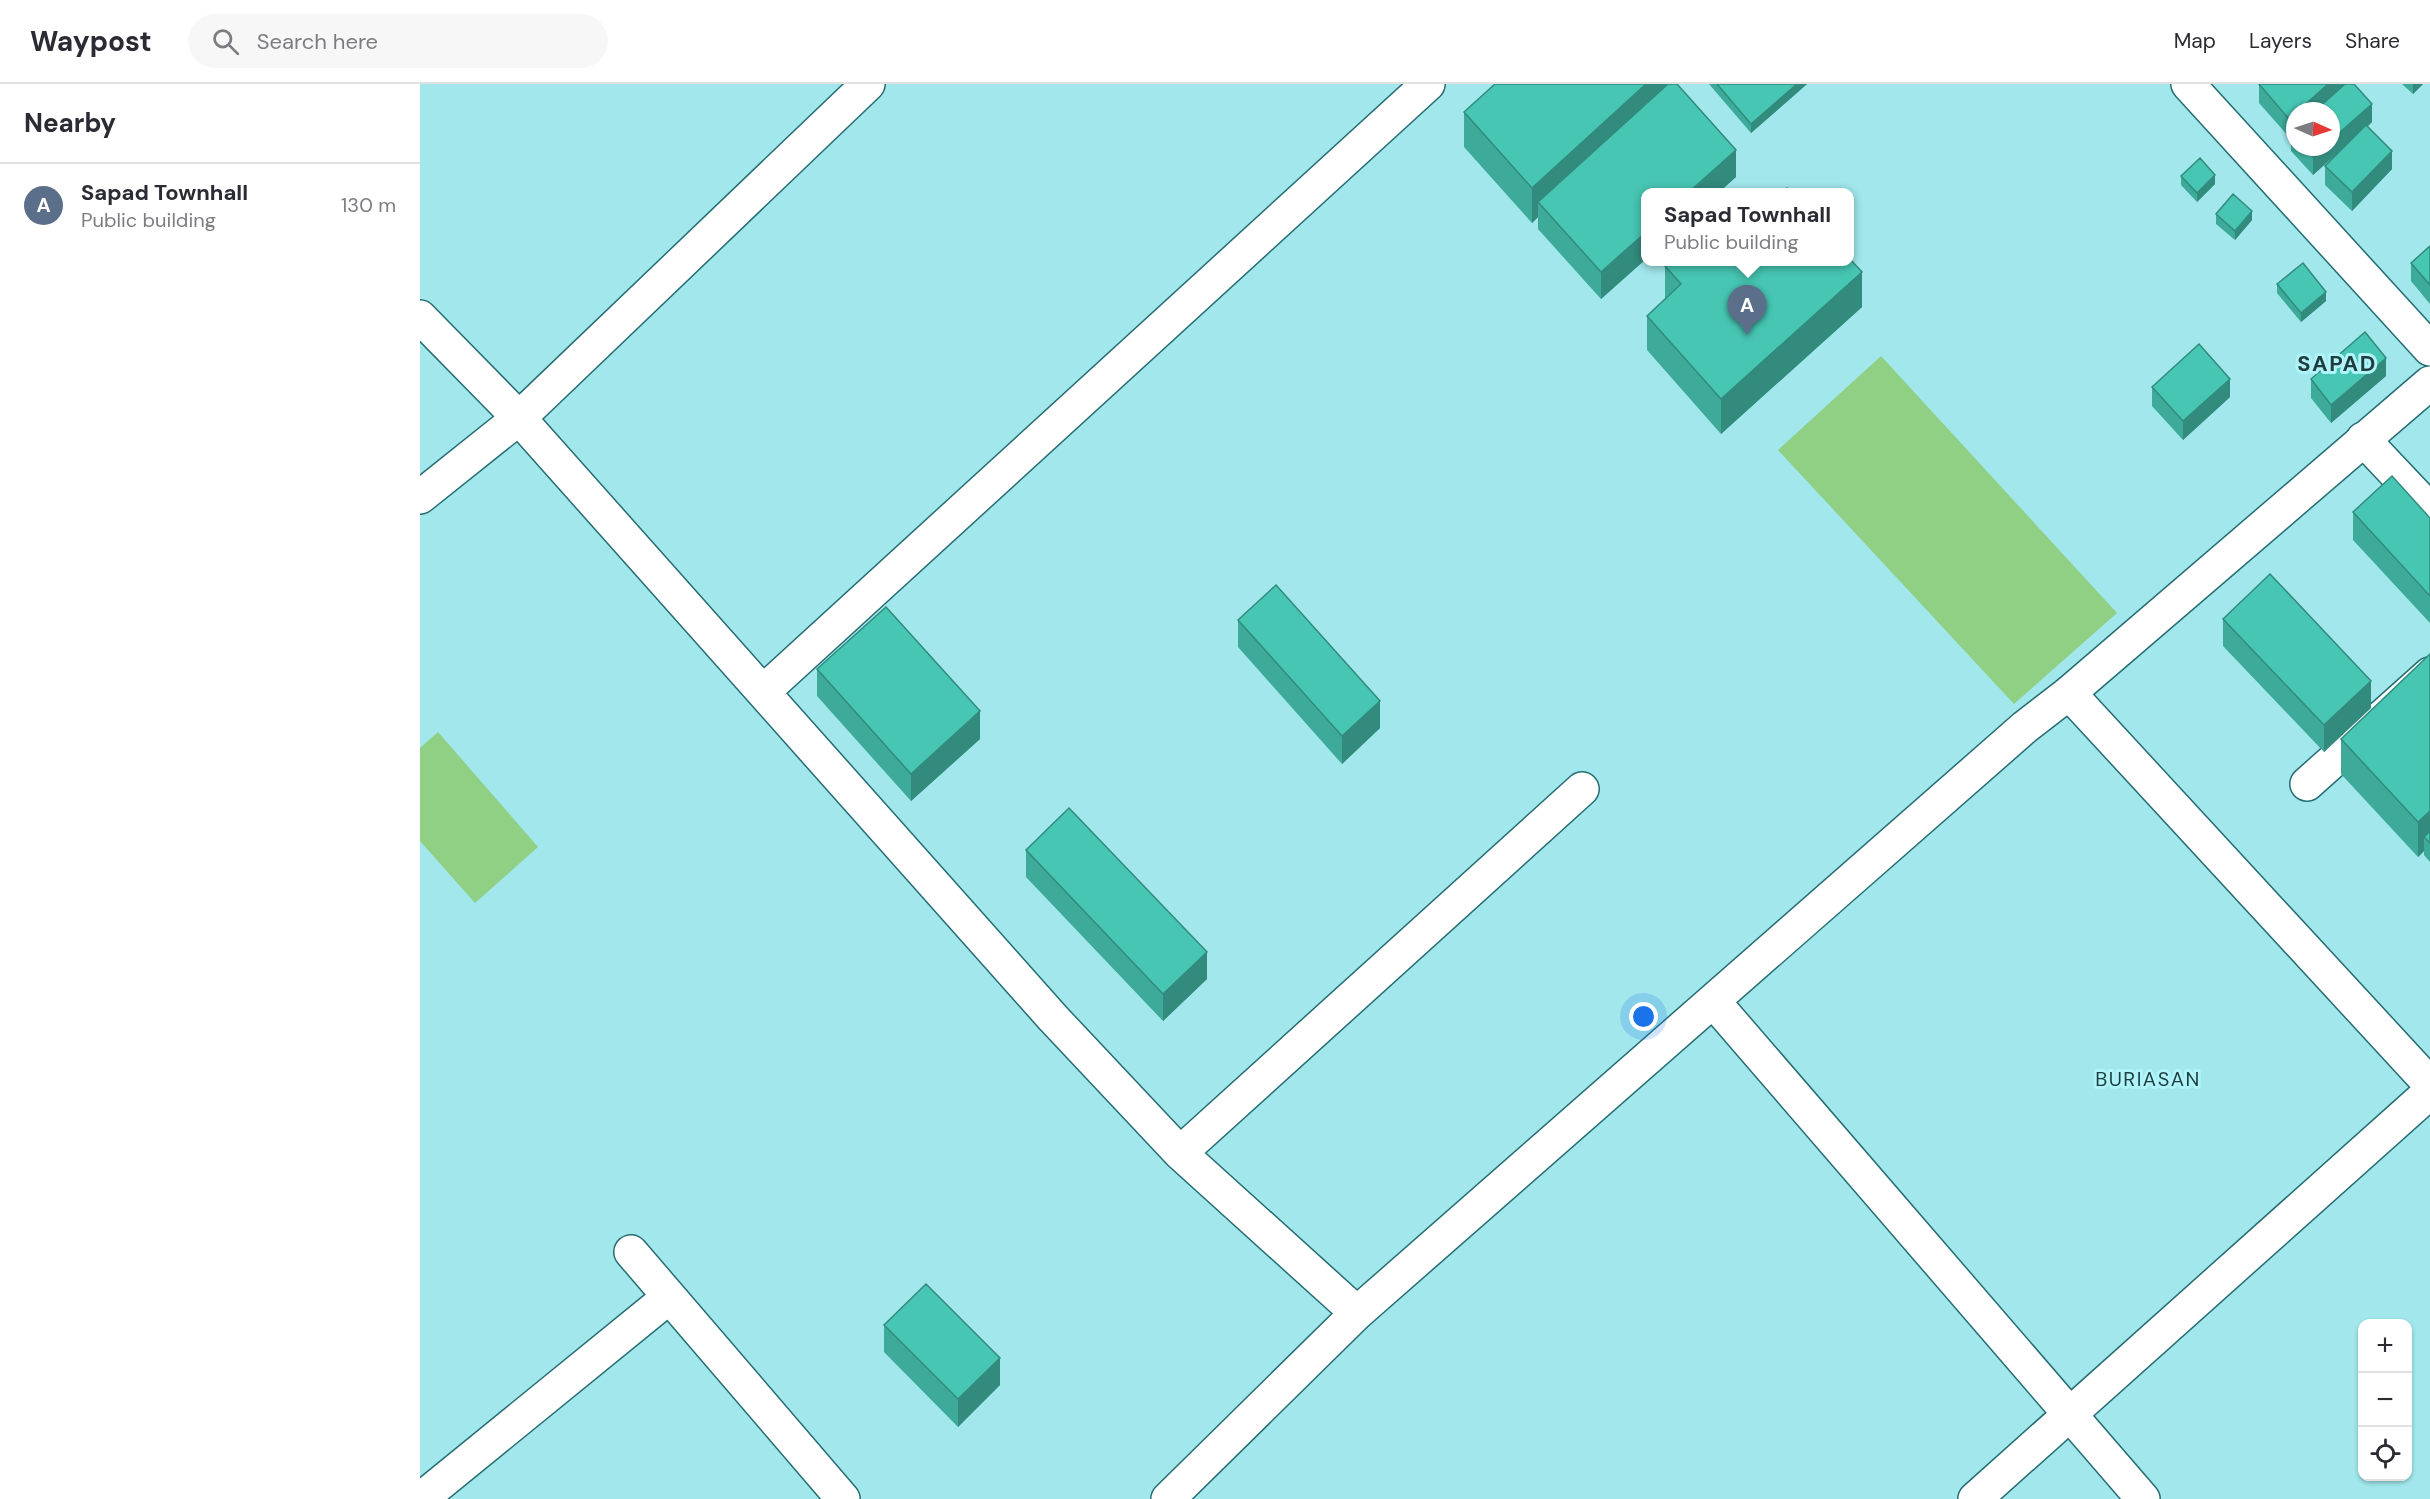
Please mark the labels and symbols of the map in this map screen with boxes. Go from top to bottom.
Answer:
north arrow [2286,102,2340,156]
pin: A [1728,286,1766,335]
district label: SAPAD [2297,349,2377,378]
your location [1629,1002,1658,1031]
district label: BURIASAN [2095,1066,2201,1092]

